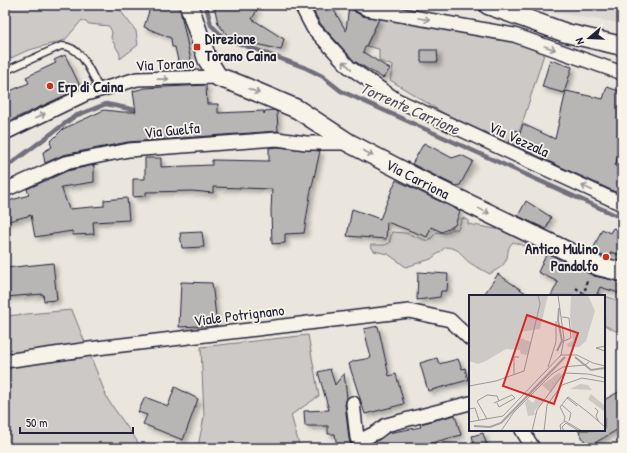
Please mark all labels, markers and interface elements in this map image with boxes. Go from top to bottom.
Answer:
one-way arrow [417,15,430,23]
north arrow [569,18,609,58]
place label: Direzione Torano Caina [204,28,276,66]
text: N [572,36,587,46]
marker: Direzione Torano Caina [192,42,202,52]
one-way arrow [544,44,556,52]
street label: Via Torano [135,52,195,76]
one-way arrow [342,60,352,70]
one-way arrow [156,75,169,83]
place label: Erp di Caina [58,76,123,98]
water label: Torrente Carrione [357,76,464,140]
marker: Erp di Caina [45,81,55,91]
one-way arrow [248,87,260,95]
one-way arrow [34,112,46,119]
street label: Via Vezzala [486,116,553,162]
street label: Via Guelfa [143,117,201,143]
one-way arrow [362,150,374,157]
street label: Via Carriona [382,153,453,204]
one-way arrow [581,184,593,191]
one-way arrow [478,208,490,215]
place label: Antico Mulino Pandolfo [525,238,598,276]
marker: Antico Mulino Pandolfo [601,252,611,262]
inset map [469,295,605,431]
street label: Viale Potrignano [193,299,285,331]
scale bar [20,409,133,435]
text: 50 m [26,414,47,431]

